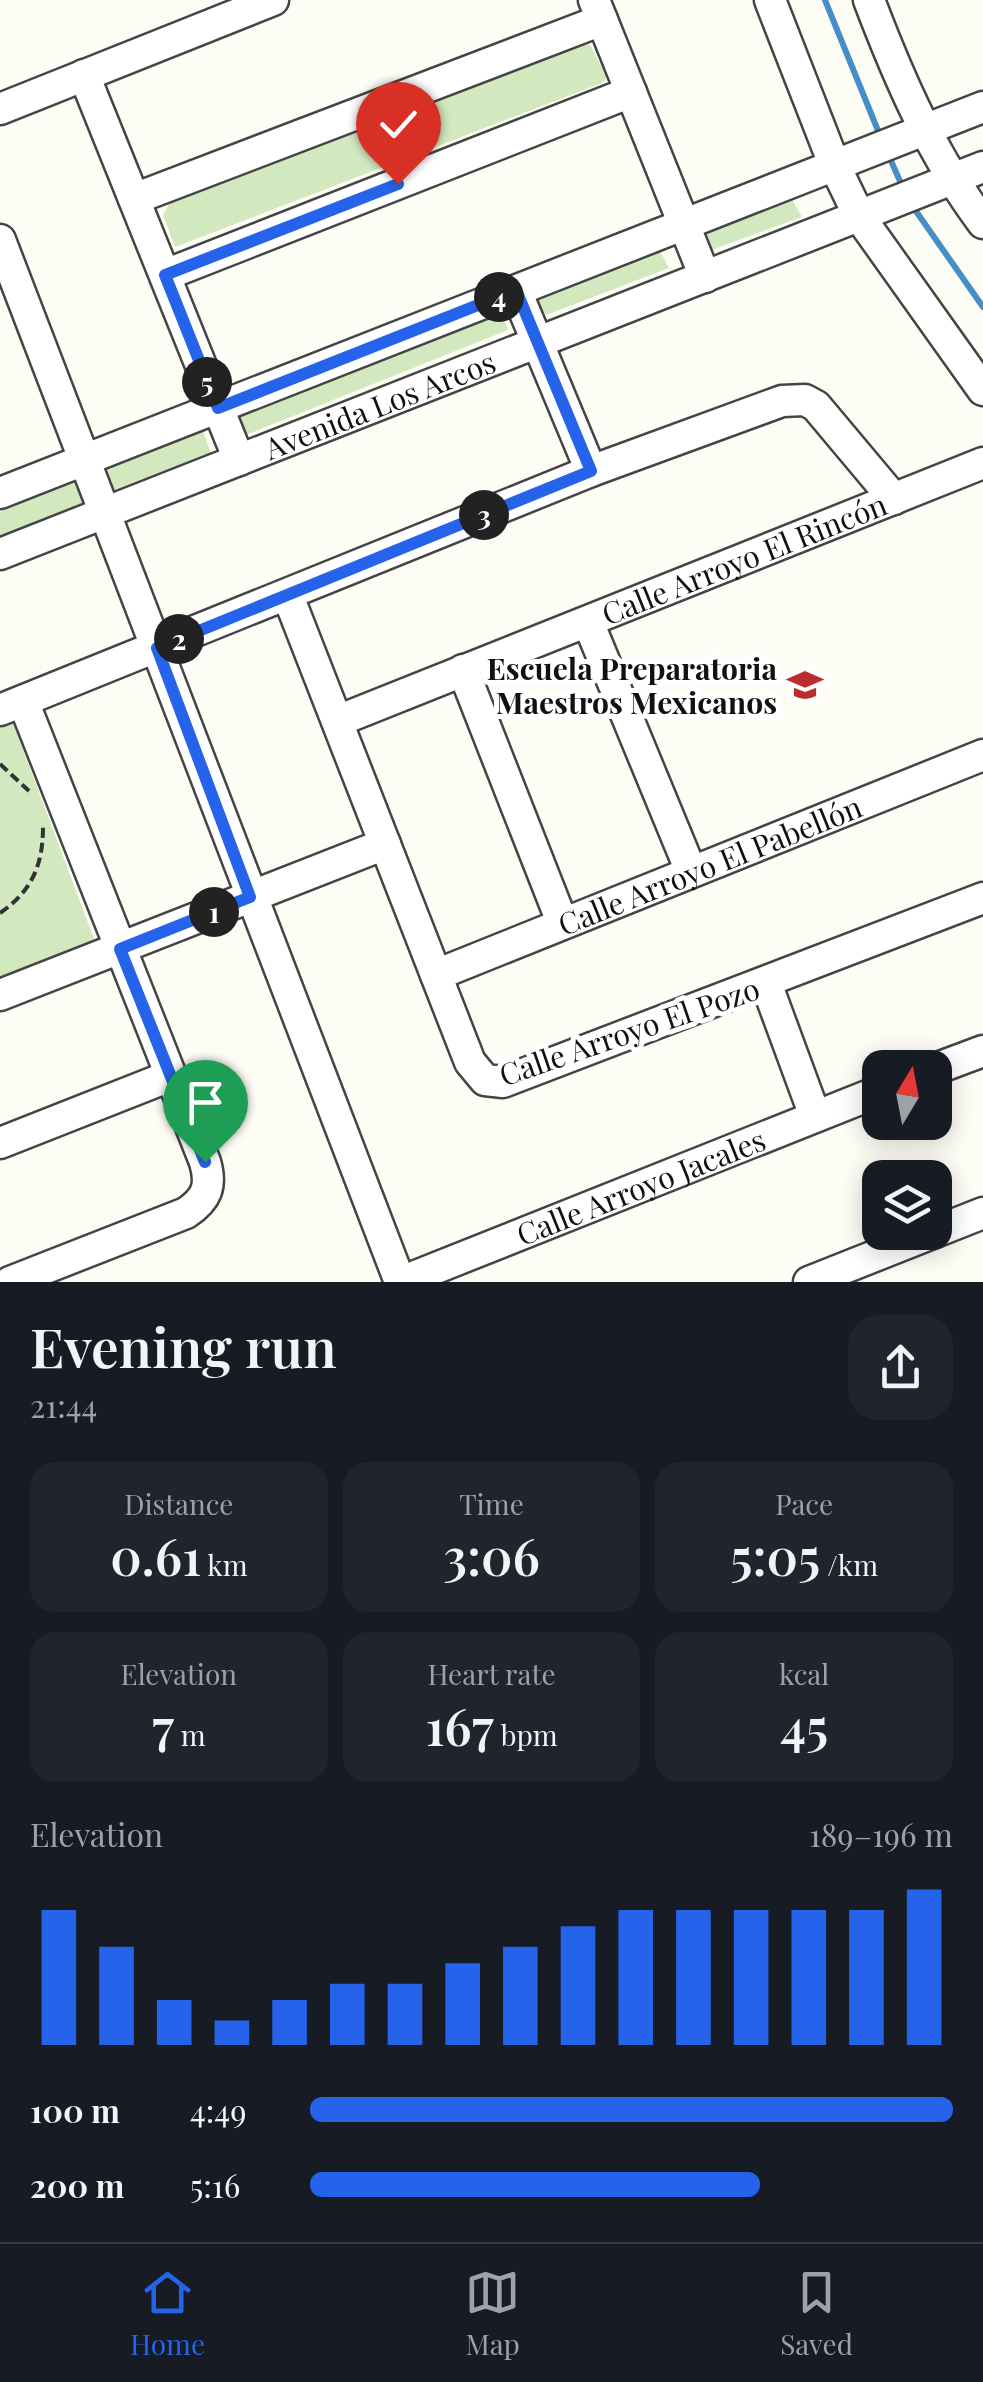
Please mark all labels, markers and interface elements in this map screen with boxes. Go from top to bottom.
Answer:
pin [356,82,441,185]
icon: check [371,97,426,152]
pin: 4 [474,272,524,322]
text: 4 [492,278,506,315]
street label: Avenida Los Arcos [257,341,501,468]
pin: 5 [182,357,232,407]
text: 5 [201,363,213,400]
street label: Calle Arroyo El Rincón [596,484,892,633]
pin: 3 [459,490,509,540]
text: 3 [477,496,491,533]
pin: 2 [154,614,204,664]
text: 2 [172,620,186,657]
place label: Escuela Preparatoria Maestros Mexicanos [487,648,777,722]
school or university icon: Escuela Preparatoria Maestros Mexicanos [786,666,824,704]
street label: Calle Arroyo El Pabellón [552,786,868,944]
pin: 1 [189,887,239,937]
text: 1 [209,893,219,930]
street label: Calle Arroyo El Pozo [494,968,764,1094]
north arrow [862,1050,952,1140]
map controls [862,1050,952,1250]
pin [163,1060,248,1163]
icon: arrive [178,1075,233,1130]
street label: Calle Arroyo Jacales [510,1119,771,1254]
button: layers [862,1160,952,1250]
text: Evening run [30,1308,337,1382]
button: share [848,1315,953,1420]
text: 21:44 [30,1383,97,1426]
text: Distance [124,1485,233,1522]
text: Time [459,1485,524,1522]
text: Pace [775,1485,833,1522]
text: 0.61 [110,1522,201,1589]
text: 3:06 [443,1522,540,1589]
text: 5:05 [730,1522,820,1589]
text: km [201,1546,248,1583]
text: /km [820,1546,878,1583]
text: Elevation [121,1655,237,1692]
text: Heart rate [427,1655,556,1692]
text: kcal [779,1655,829,1692]
text: 7 [152,1692,174,1759]
text: 167 [425,1692,494,1759]
text: 45 [780,1692,828,1759]
text: m [174,1716,206,1753]
text: bpm [494,1716,558,1753]
text: Elevation [30,1812,163,1855]
text: 189–196 m [809,1812,953,1855]
text: 100 m [30,2088,120,2131]
text: 4:49 [190,2088,246,2131]
text: 200 m [30,2163,124,2206]
text: 5:16 [190,2163,240,2206]
tab: Home [130,2265,205,2362]
tab: Map [465,2265,520,2362]
tab: Saved [780,2265,853,2362]

